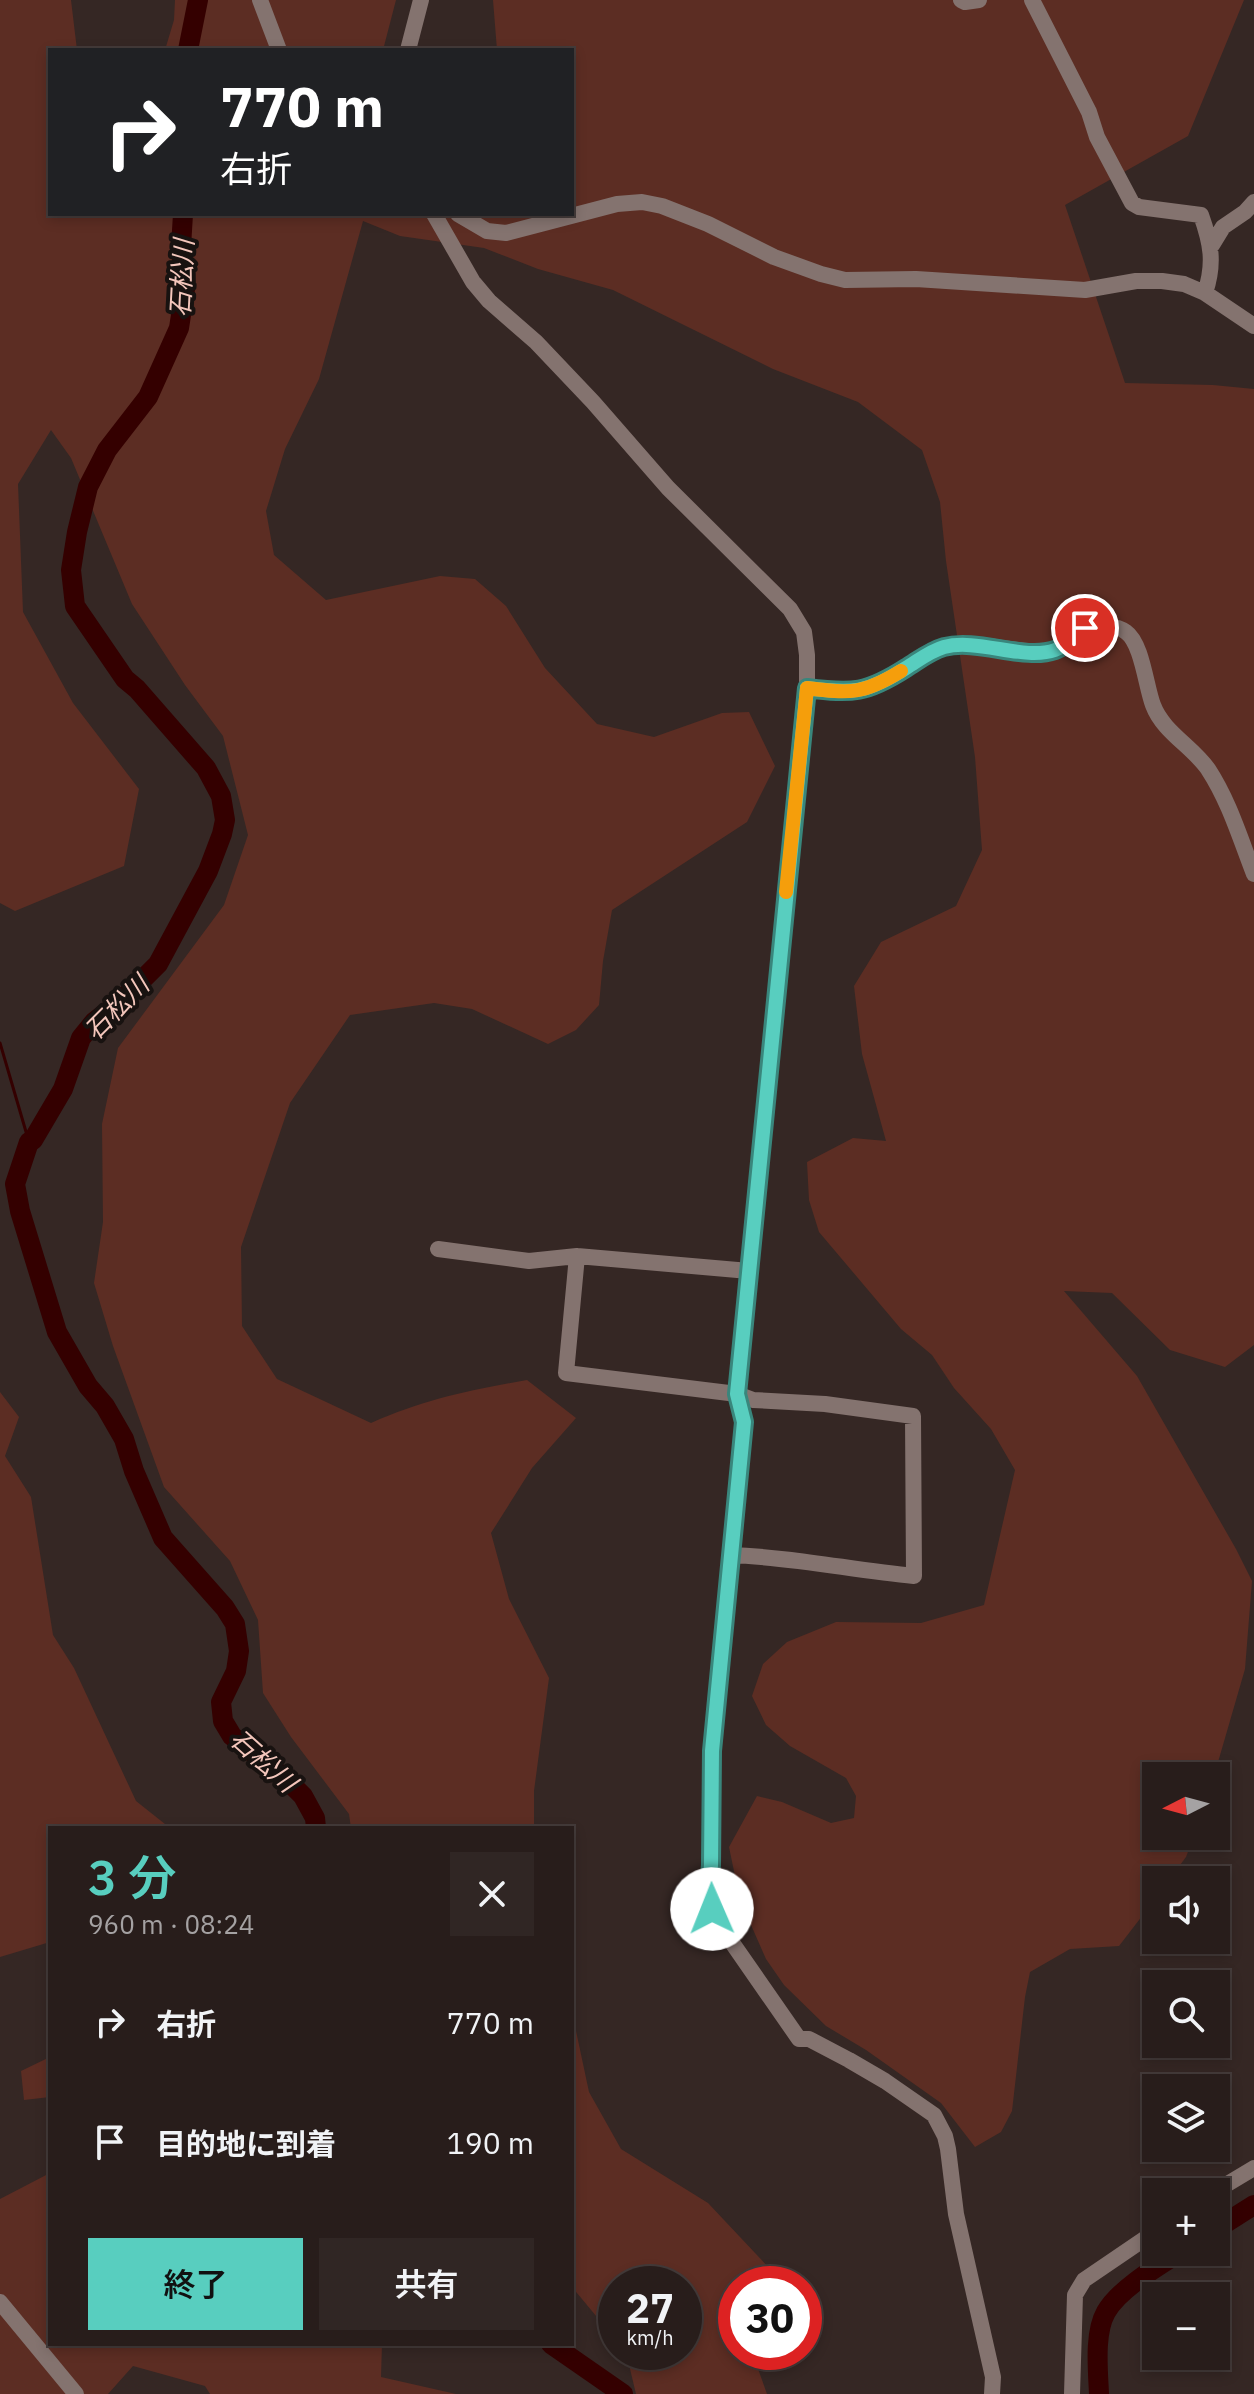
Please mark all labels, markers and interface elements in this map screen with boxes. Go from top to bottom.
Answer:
text: 770 m [220,70,384,142]
icon: right [88,80,192,184]
text: 右折 [220,145,292,192]
water label: 石松川 [162,235,200,318]
pin [1051,594,1119,662]
icon: arrive [1063,606,1107,650]
water label: 石松川 [76,965,158,1047]
water label: 石松川 [224,1721,307,1801]
north arrow [1142,1762,1230,1850]
map controls [1142,1762,1230,2370]
text: 3 分 [88,1846,176,1908]
button: close [450,1852,534,1936]
button: sound [1142,1866,1230,1954]
position arrow [670,1867,754,1951]
text: 960 m · 08:24 [88,1907,254,1941]
button: search [1142,1970,1230,2058]
icon: right [88,2000,132,2044]
text: 770 m [447,2003,534,2042]
text: 右折 [156,2004,216,2043]
button: layers [1142,2074,1230,2162]
icon: arrive [88,2120,132,2164]
text: 190 m [447,2123,534,2162]
text: 目的地に到着 [156,2124,336,2163]
button: + [1142,2178,1230,2266]
button: 終了 [88,2238,303,2330]
button: 共有 [319,2238,534,2330]
speed limit sign: 30 [718,2266,822,2370]
text: 27 [626,2282,674,2334]
button: − [1142,2282,1230,2370]
text: km/h [626,2324,674,2351]

